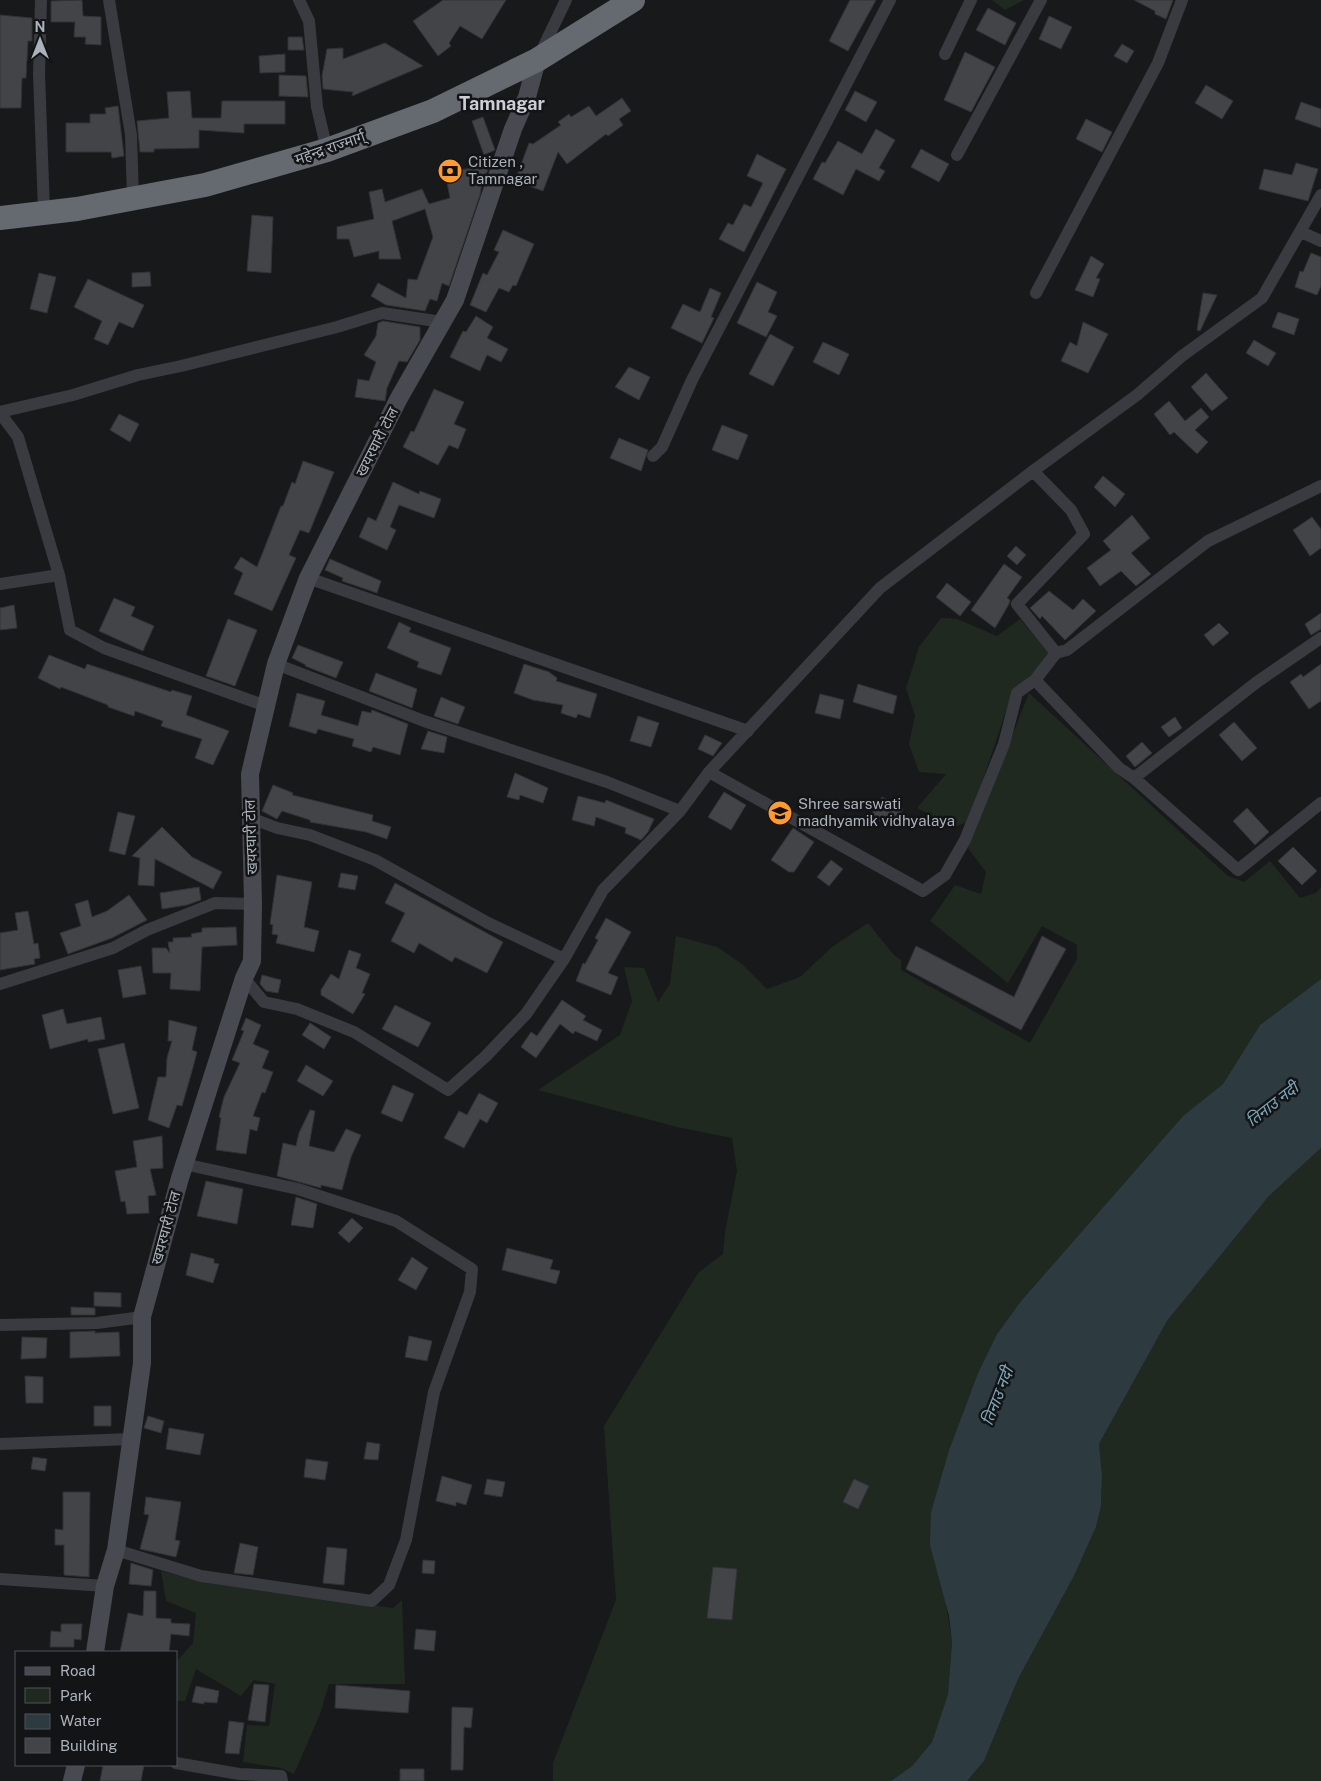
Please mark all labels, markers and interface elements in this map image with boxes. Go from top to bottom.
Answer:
north arrow [15,15,65,65]
text: N [35,19,45,35]
district label: Tamnagar [459,93,545,114]
street label: महेन्द्र राज्मार्ग् [293,127,370,169]
place label: Citizen , Tamnagar [468,153,538,187]
bank icon: Citizen , Tamnagar [437,158,463,184]
street label: खयरघारी टोल [352,404,402,479]
place label: Shree sarswati madhyamik vidhyalaya [798,795,955,829]
street label: खयरघारी टोल [241,798,260,875]
school or university icon: Shree sarswati madhyamik vidhyalaya [767,800,793,826]
water label: तिनाउ नदी [1243,1077,1304,1130]
street label: खयरघारी टोल [148,1189,184,1266]
water label: तिनाउ नदी [978,1362,1018,1428]
legend [15,1651,178,1766]
text: Road [60,1662,96,1679]
text: Park [60,1687,92,1704]
text: Water [60,1712,102,1729]
text: Building [60,1737,118,1754]

